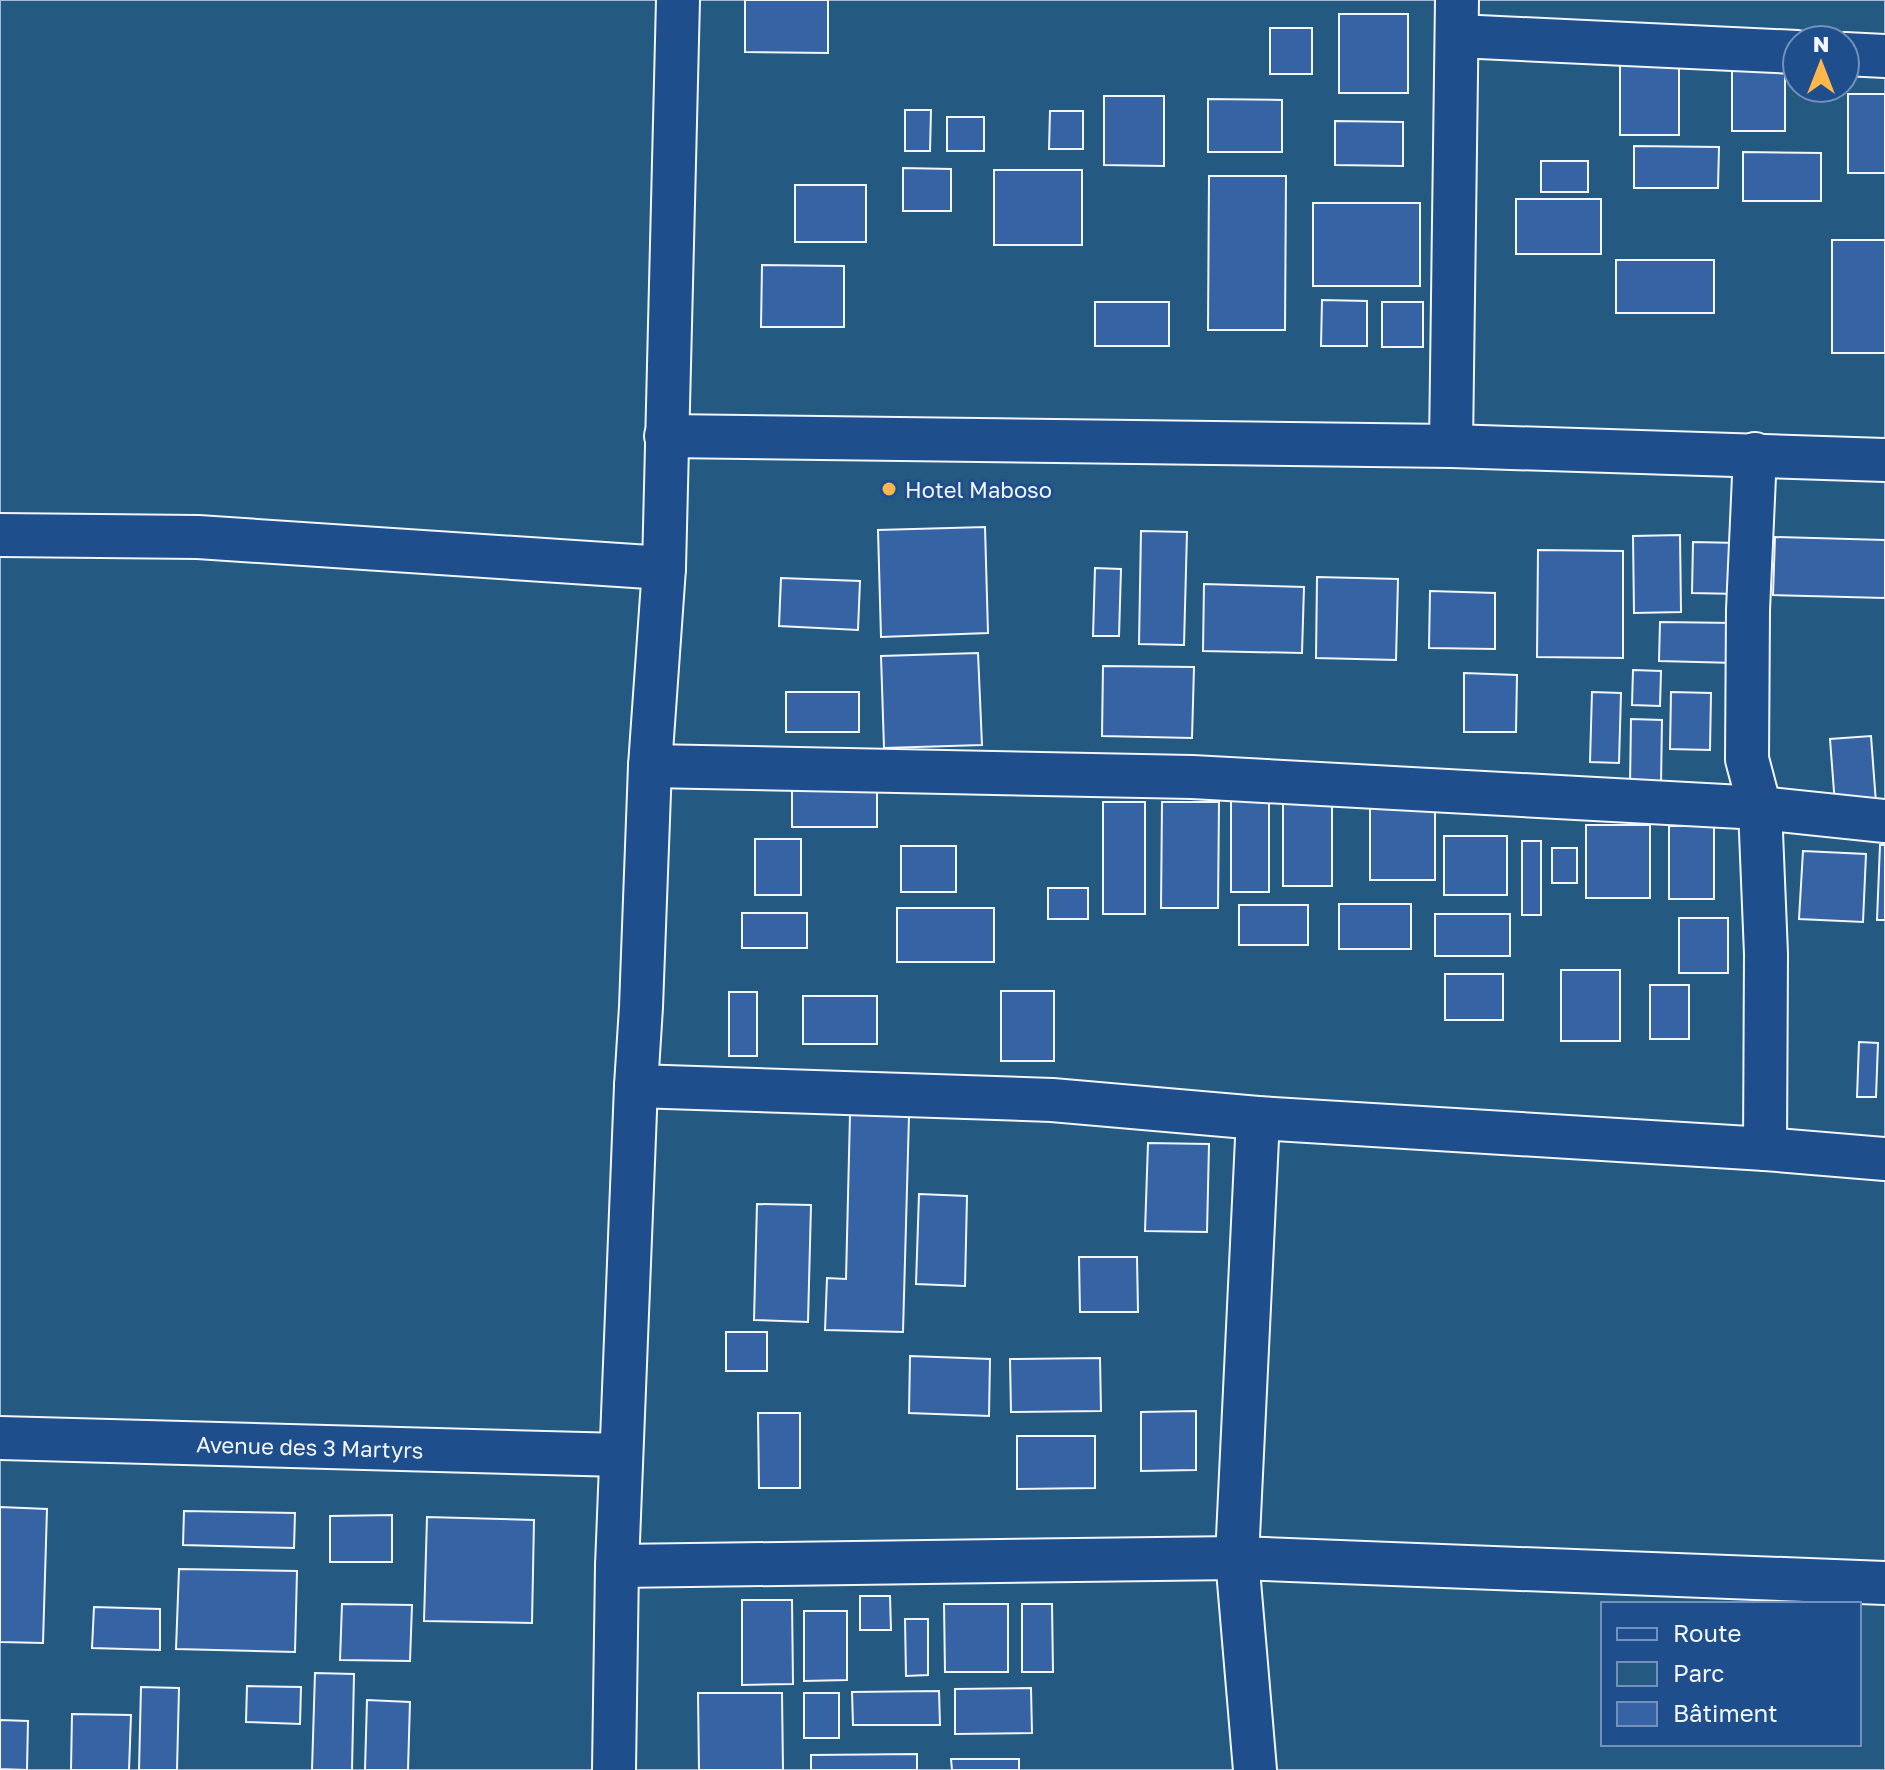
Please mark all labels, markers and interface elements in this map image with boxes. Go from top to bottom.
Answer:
north arrow [1781,24,1861,104]
text: N [1813,30,1829,57]
place label: Hotel Maboso [905,476,1052,503]
marker: Hotel Maboso [880,480,898,498]
street label: Avenue des 3 Martyrs [196,1430,424,1463]
legend [1601,1602,1861,1746]
text: Route [1673,1618,1742,1647]
text: Parc [1673,1658,1724,1687]
text: Bâtiment [1673,1698,1778,1727]

